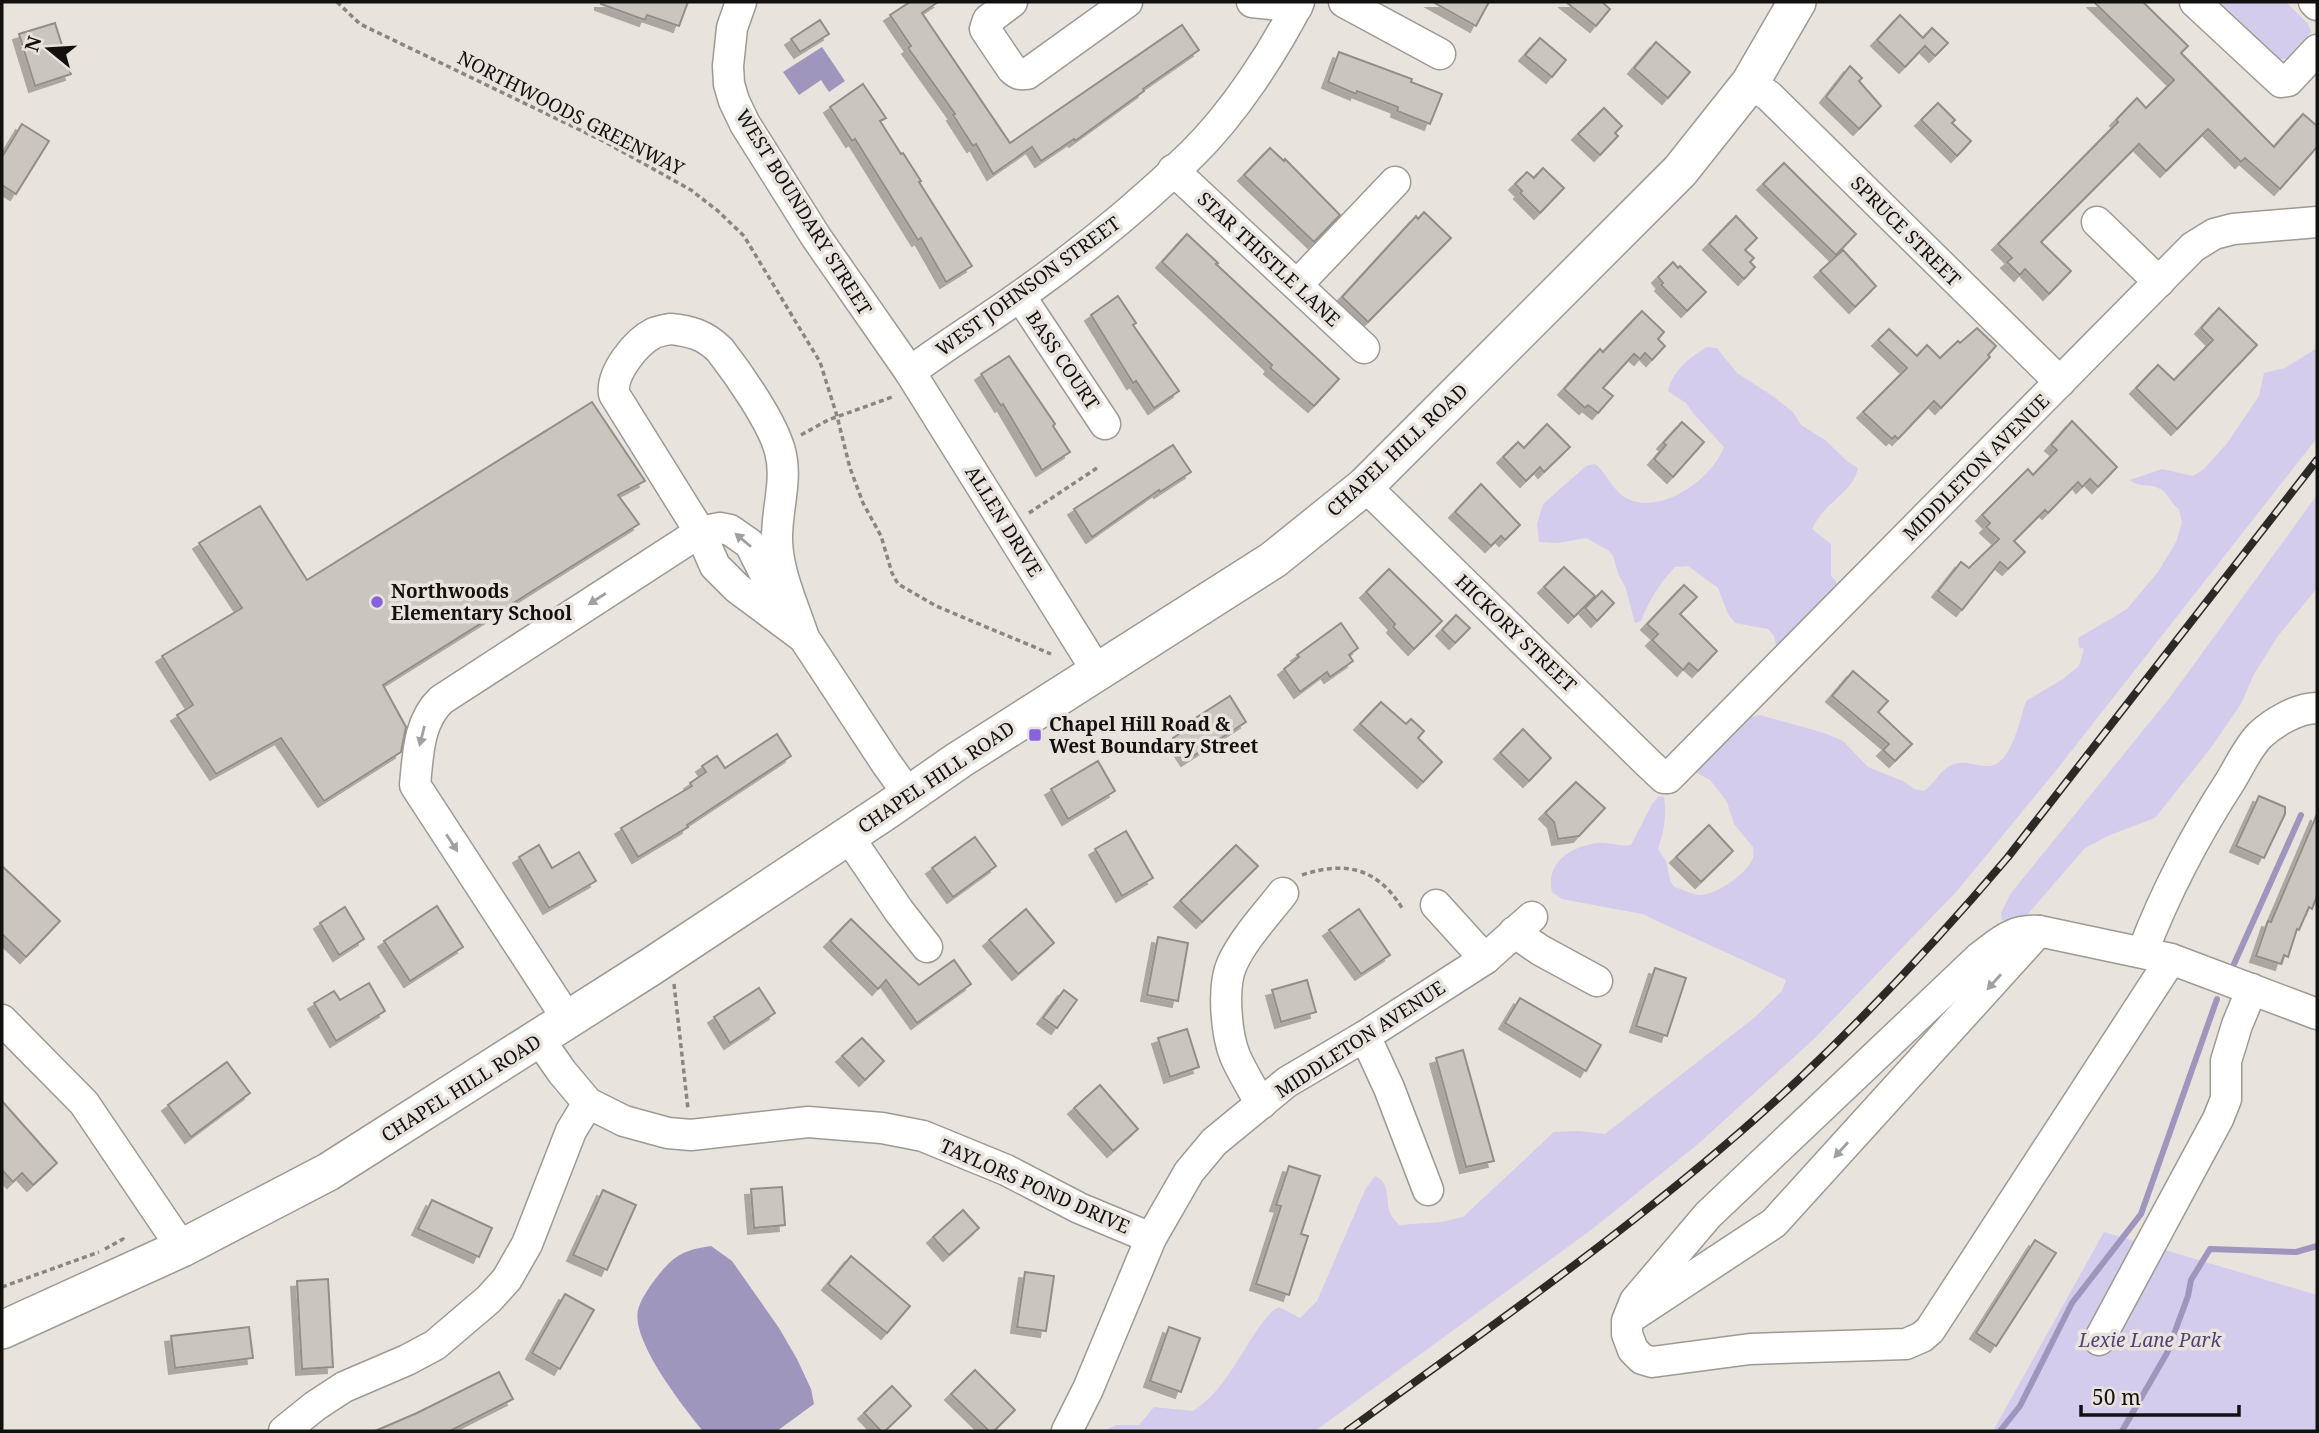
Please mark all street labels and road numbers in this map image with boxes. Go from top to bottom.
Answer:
street label: NORTHWOODS GREENWAY [453,44,689,182]
street label: WEST BOUNDARY STREET [730,104,878,320]
street label: SPRUCE STREET [1845,170,1967,292]
street label: STAR THISTLE LANE [1192,186,1346,332]
street label: WEST JOHNSON STREET [931,210,1126,362]
street label: BASS COURT [1020,305,1106,415]
street label: CHAPEL HILL ROAD [1321,378,1473,522]
street label: MIDDLETON AVENUE [1897,388,2055,546]
street label: ALLEN DRIVE [960,461,1049,582]
street label: HICKORY STREET [1450,568,1582,698]
street label: CHAPEL HILL ROAD [853,715,1019,839]
street label: MIDDLETON AVENUE [1270,974,1450,1104]
street label: CHAPEL HILL ROAD [376,1028,546,1148]
street label: TAYLORS POND DRIVE [936,1132,1134,1240]

